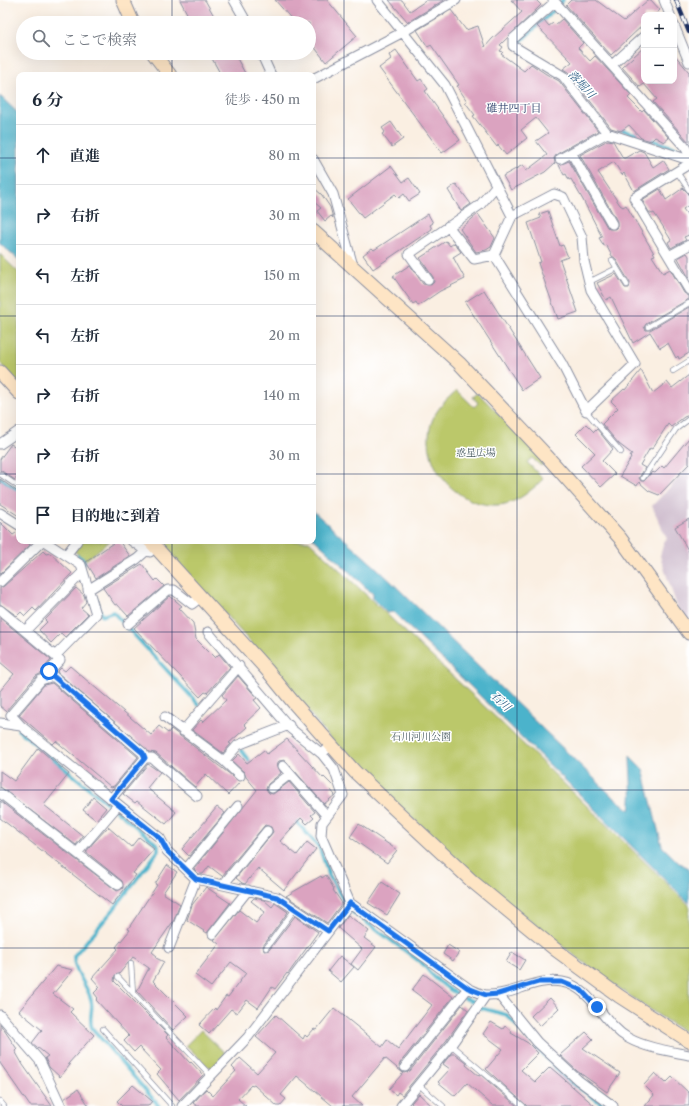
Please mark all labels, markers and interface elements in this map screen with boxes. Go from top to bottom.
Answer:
map controls [641,12,677,84]
button: + [641,12,677,48]
search box [16,16,316,60]
icon: search [30,27,52,49]
text: ここで検索 [62,30,137,49]
button: − [641,48,677,84]
water label: 落堀川 [566,67,599,102]
text: 6 分 [32,90,63,110]
text: 徒歩 · 450 m [225,91,300,107]
district label: 碓井四丁目 [487,101,542,115]
icon: ahead [32,144,54,166]
text: 直進 [70,146,100,165]
text: 80 m [268,147,300,163]
icon: right [32,204,54,226]
text: 右折 [70,206,100,225]
text: 30 m [269,207,300,223]
icon: left [32,264,54,286]
text: 左折 [70,266,100,285]
text: 150 m [264,267,300,283]
icon: left [32,324,54,346]
text: 左折 [70,326,100,345]
text: 20 m [269,327,300,343]
icon: right [32,384,54,406]
text: 右折 [70,386,100,405]
text: 140 m [263,387,300,403]
icon: right [32,444,54,466]
text: 右折 [70,446,100,465]
park label: 惑星広場 [456,446,496,459]
text: 30 m [269,447,300,463]
icon: arrive [32,504,54,526]
text: 目的地に到着 [70,506,160,525]
route start [40,662,58,680]
water label: 石川 [488,688,515,714]
park label: 石川河川公園 [391,730,451,743]
route end [588,998,606,1016]

